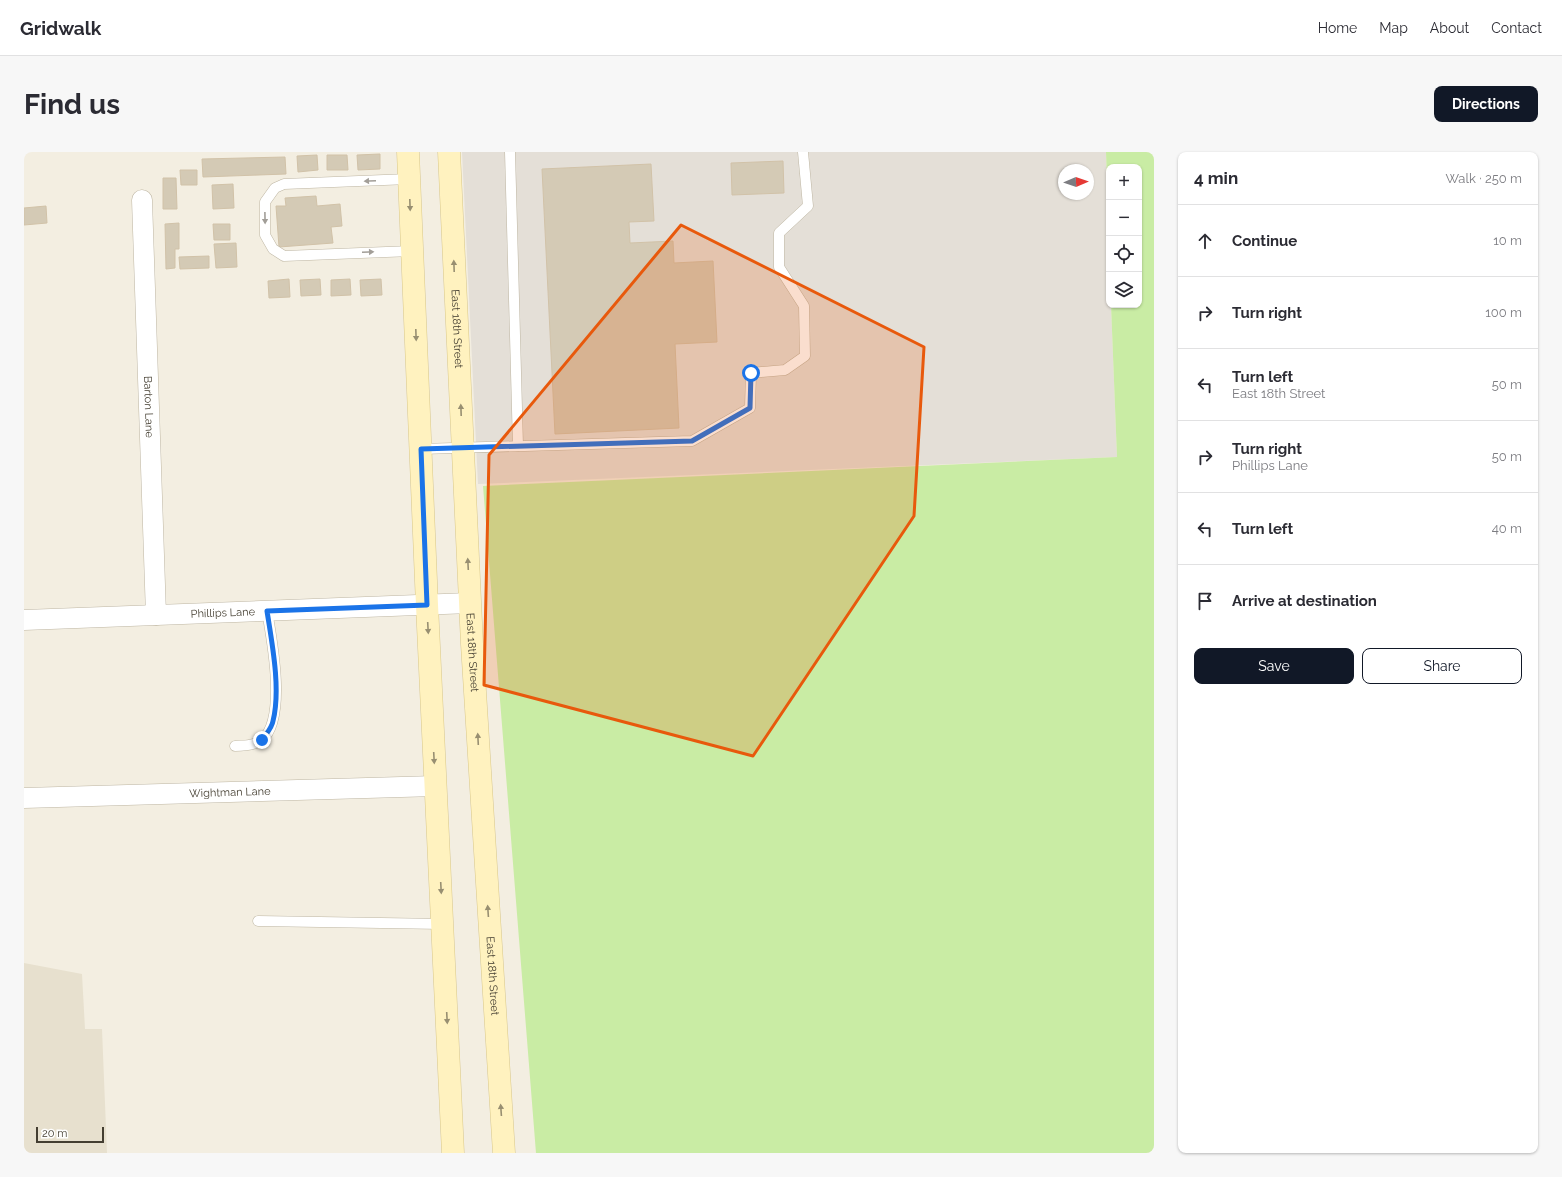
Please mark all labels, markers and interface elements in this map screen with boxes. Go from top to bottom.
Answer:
text: Gridwalk [20,17,101,39]
text: Home [1318,20,1357,36]
text: Map [1379,20,1408,36]
text: About [1430,20,1469,36]
text: Contact [1491,20,1542,36]
button: Directions [1434,86,1538,122]
text: Find us [24,88,120,121]
north arrow [1058,164,1094,200]
map controls [1106,164,1142,308]
button: + [1106,164,1142,200]
text: 4 min [1194,168,1238,188]
text: Walk · 250 m [1445,171,1522,186]
one-way arrow [363,178,376,184]
one-way arrow [407,199,414,211]
button: − [1106,200,1142,236]
one-way arrow [262,212,268,225]
icon: ahead [1194,230,1216,252]
text: Continue [1232,232,1297,250]
text: 10 m [1493,233,1522,248]
button: locate [1106,236,1142,272]
one-way arrow [362,249,374,256]
one-way arrow [451,260,458,272]
button: layers [1106,272,1142,308]
street label: East 18th Street [449,289,466,369]
icon: right [1194,302,1216,324]
text: Turn right [1232,304,1302,322]
text: 100 m [1485,305,1522,320]
one-way arrow [413,329,419,342]
route start [742,364,760,382]
text: Turn left [1232,368,1293,386]
icon: left [1194,374,1216,396]
street label: Barton Lane [141,376,157,439]
text: 50 m [1492,377,1522,392]
text: East 18th Street [1232,386,1325,401]
one-way arrow [457,404,464,416]
text: Turn right [1232,440,1302,458]
icon: right [1194,446,1216,468]
text: 50 m [1492,449,1522,464]
text: Phillips Lane [1232,458,1308,473]
icon: left [1194,518,1216,540]
text: Turn left [1232,520,1293,538]
text: 40 m [1492,521,1522,536]
one-way arrow [465,557,471,570]
icon: arrive [1194,590,1216,612]
text: Arrive at destination [1232,592,1377,610]
street label: Phillips Lane [190,605,256,620]
street label: East 18th Street [464,613,482,693]
one-way arrow [425,622,431,635]
button: Save [1194,648,1354,684]
button: Share [1362,648,1522,684]
route end [253,731,271,749]
one-way arrow [474,733,481,745]
one-way arrow [431,752,438,764]
street label: Wightman Lane [189,784,271,800]
one-way arrow [437,882,444,894]
one-way arrow [485,905,492,917]
street label: East 18th Street [484,936,502,1016]
one-way arrow [444,1012,450,1025]
one-way arrow [498,1104,505,1116]
scale bar [36,1125,104,1144]
text: 20 m [42,1127,67,1140]

